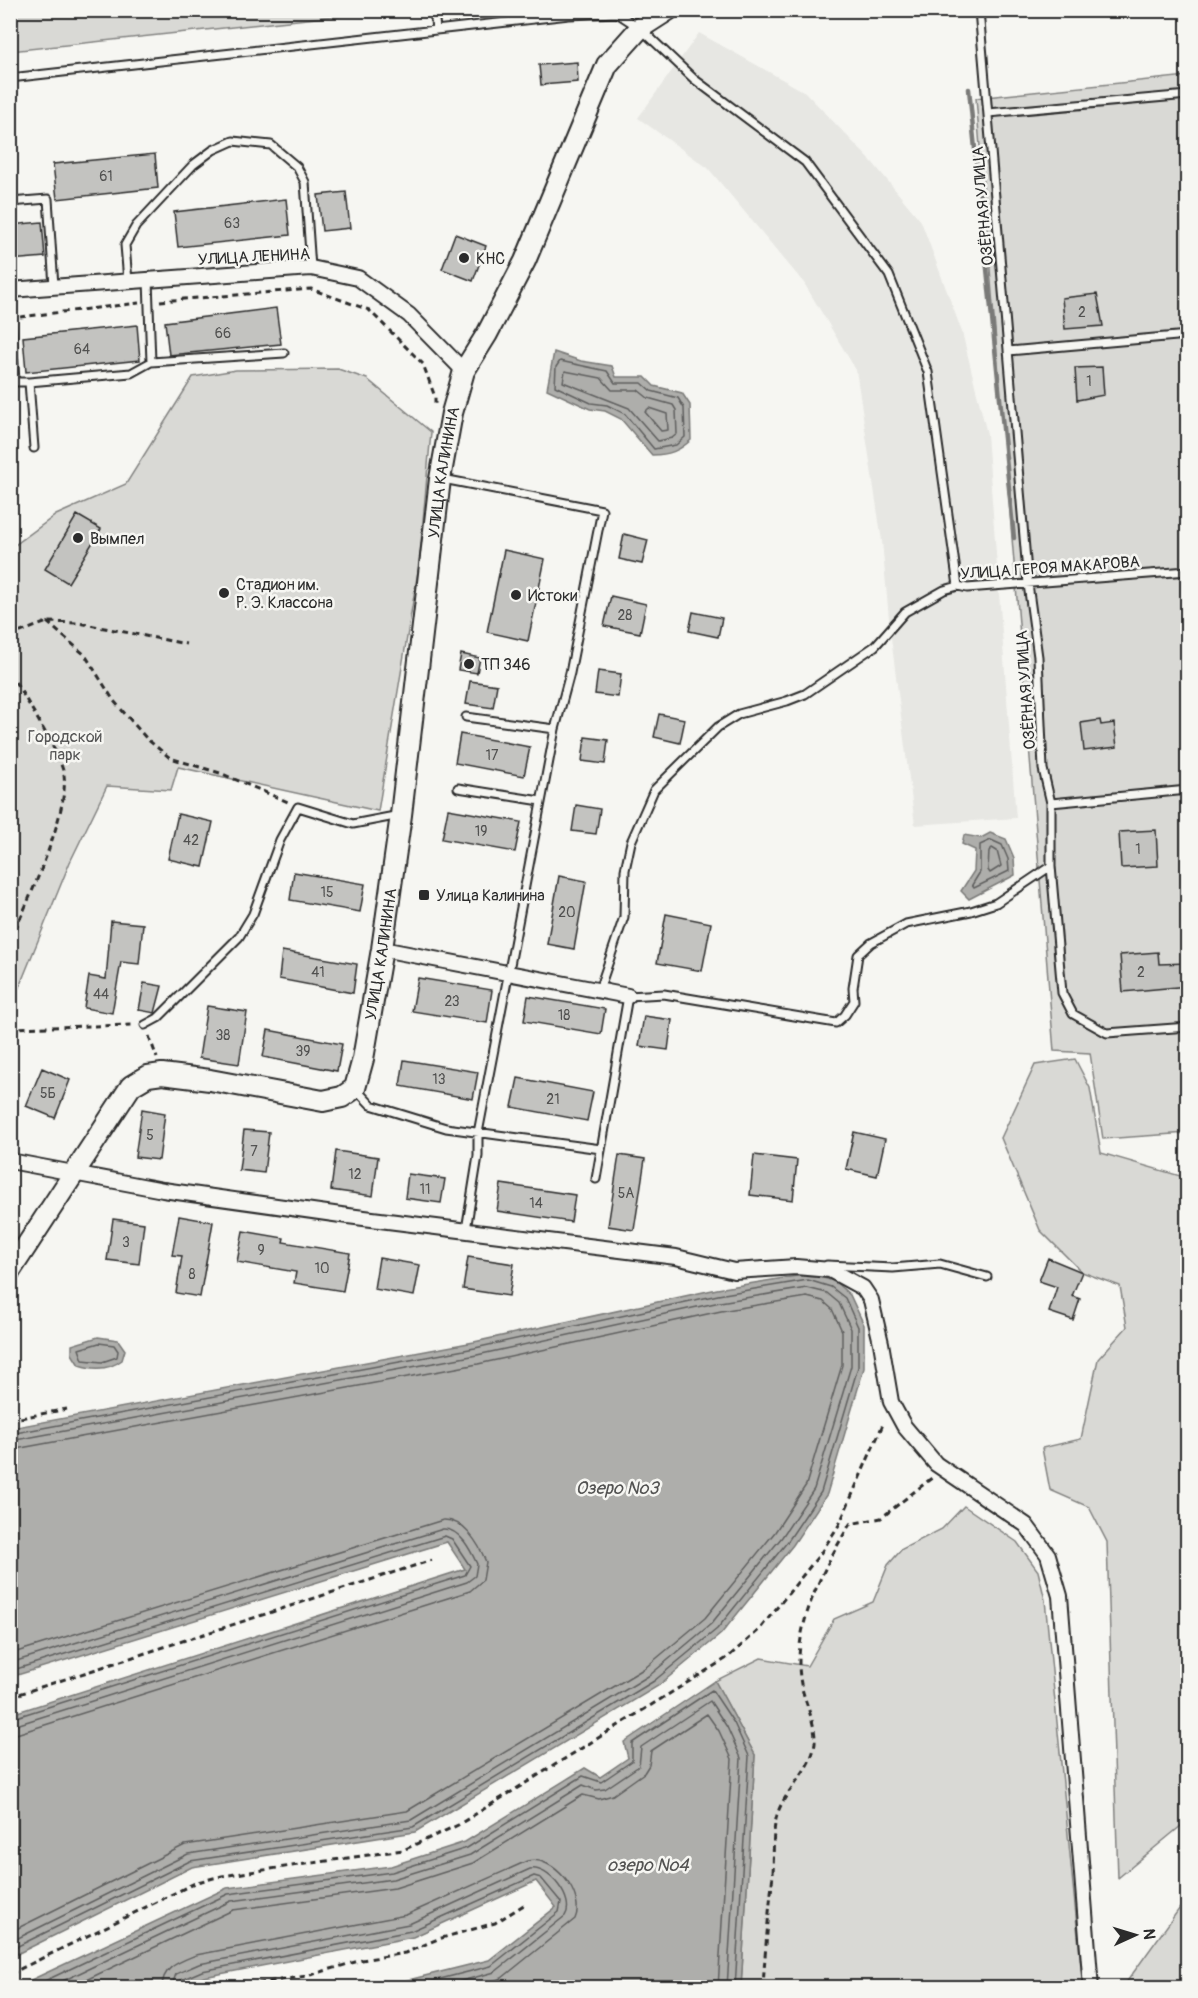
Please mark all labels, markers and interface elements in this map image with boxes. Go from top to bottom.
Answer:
street label: ОЗЁРНАЯ УЛИЦА [968,145,998,266]
house number: 61 [99,168,113,185]
house number: 63 [224,215,240,232]
street label: УЛИЦА ЛЕНИНА [198,244,311,270]
place label: КНС [476,249,505,269]
marker: КНС [457,251,471,265]
house number: 2 [1078,304,1086,321]
house number: 66 [215,325,231,342]
house number: 64 [74,341,90,358]
house number: 1 [1086,373,1092,390]
street label: УЛИЦА КАЛИНИНА [424,404,464,539]
place label: Вымпел [90,529,144,549]
marker: Вымпел [71,531,85,545]
street label: УЛИЦА ГЕРОЯ МАКАРОВА [960,552,1140,584]
place label: Стадион им. Р. Э. Классона [236,575,333,613]
marker: Стадион им. Р. Э. Классона [217,586,231,600]
place label: Истоки [528,586,577,606]
marker: Истоки [509,588,523,602]
house number: 28 [618,607,632,624]
street label: ОЗЁРНАЯ УЛИЦА [1012,629,1040,750]
place label: ТП 346 [481,655,530,675]
marker: ТП 346 [462,657,476,671]
park label: Городской парк [28,727,102,765]
house number: 17 [486,747,499,764]
house number: 19 [475,823,487,840]
house number: 42 [183,832,199,849]
house number: 1 [1135,841,1141,858]
house number: 15 [320,884,334,901]
place label: Улица Калинина [436,886,545,906]
street label: УЛИЦА КАЛИНИНА [361,887,402,1022]
marker: Улица Калинина [417,888,431,902]
house number: 20 [558,904,576,921]
house number: 41 [311,964,325,981]
house number: 2 [1137,964,1145,981]
house number: 44 [93,986,109,1003]
house number: 23 [444,993,460,1010]
house number: 18 [558,1007,570,1024]
house number: 38 [216,1027,230,1044]
house number: 39 [295,1043,311,1060]
house number: 13 [432,1071,446,1088]
house number: 5Б [40,1085,56,1102]
house number: 21 [546,1091,560,1108]
house number: 5 [146,1127,154,1144]
house number: 7 [250,1143,258,1160]
house number: 12 [348,1166,362,1183]
house number: 11 [420,1181,430,1198]
house number: 5А [618,1185,634,1202]
house number: 14 [529,1195,543,1212]
house number: 3 [122,1234,130,1251]
house number: 9 [257,1242,265,1259]
house number: 10 [314,1260,330,1277]
house number: 8 [188,1266,196,1283]
water label: Озеро №3 [576,1477,660,1500]
water label: озеро №4 [607,1854,690,1877]
north arrow [1105,1905,1165,1965]
text: N [1139,1928,1159,1940]

